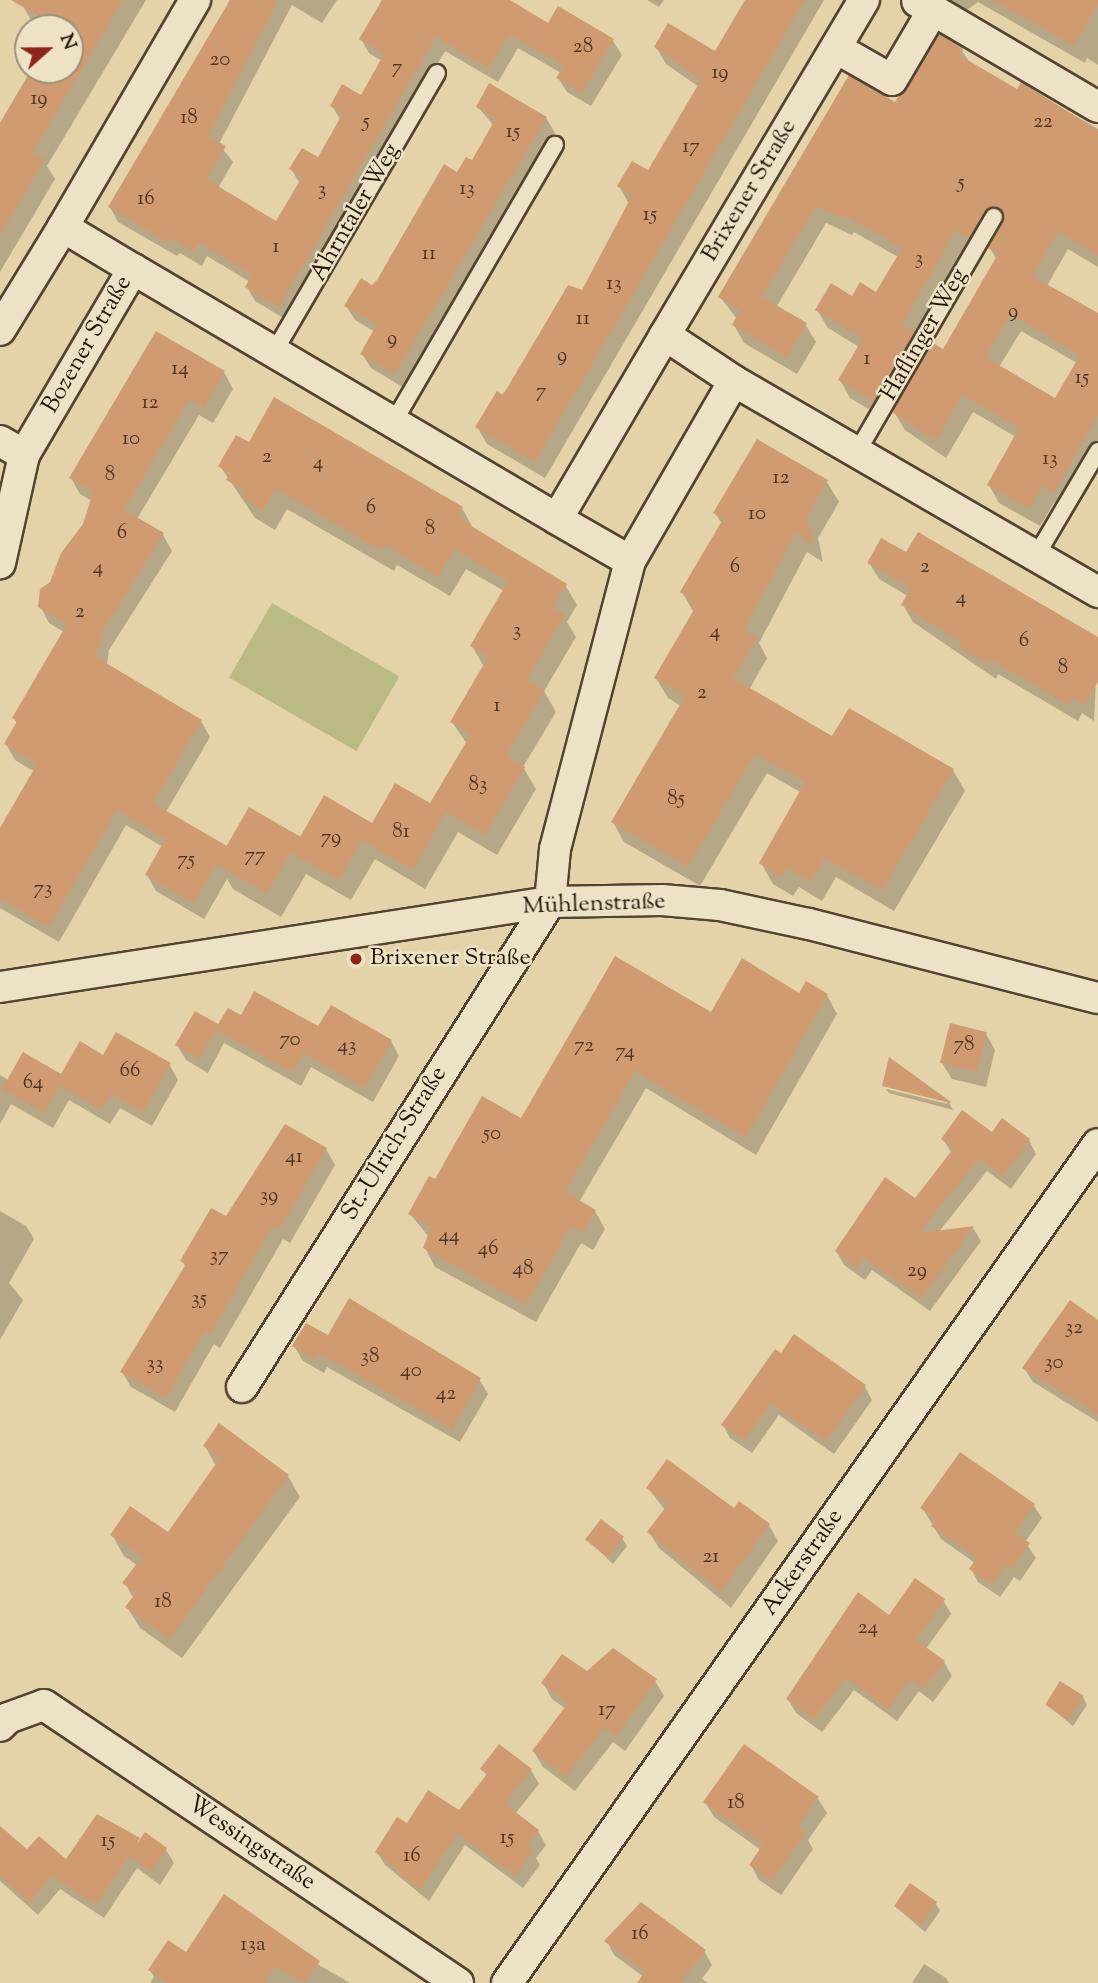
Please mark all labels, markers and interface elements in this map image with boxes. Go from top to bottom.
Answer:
north arrow [14,14,84,84]
text: N [52,30,83,54]
house number: 28 [573,34,593,60]
house number: 20 [210,47,230,73]
house number: 7 [392,55,402,81]
house number: 19 [711,60,729,86]
house number: 19 [30,86,48,112]
house number: 18 [180,105,198,131]
house number: 5 [362,109,370,135]
house number: 22 [1033,109,1053,135]
street label: Brixener Straße [696,115,804,267]
house number: 15 [506,119,520,145]
house number: 17 [682,134,700,160]
street label: Ahrntaler Weg [305,139,407,287]
house number: 5 [957,170,965,196]
house number: 13 [459,176,475,202]
house number: 3 [318,177,326,203]
house number: 16 [137,186,155,212]
house number: 15 [643,202,657,228]
house number: 1 [272,234,280,260]
house number: 11 [422,241,436,267]
house number: 3 [915,246,923,272]
street label: Haflinger Weg [876,264,974,406]
street label: Bozener Straße [37,271,139,419]
house number: 13 [606,271,622,297]
house number: 9 [1008,299,1018,325]
house number: 11 [576,306,590,332]
house number: 9 [387,326,397,352]
house number: 9 [557,343,567,369]
house number: 1 [863,346,871,372]
house number: 14 [171,356,189,382]
house number: 15 [1075,365,1089,391]
house number: 7 [536,379,546,405]
house number: 12 [142,390,158,416]
house number: 10 [122,426,140,452]
house number: 2 [262,444,272,470]
house number: 13 [1042,446,1058,472]
house number: 4 [313,450,323,476]
house number: 8 [105,462,115,488]
house number: 12 [773,465,789,491]
house number: 6 [366,495,376,521]
house number: 10 [748,501,766,527]
house number: 8 [425,516,435,542]
house number: 6 [117,520,127,546]
house number: 6 [730,554,740,580]
house number: 2 [920,554,930,580]
house number: 4 [93,555,103,581]
house number: 4 [956,585,966,611]
house number: 2 [75,599,85,625]
house number: 3 [513,618,521,644]
house number: 4 [710,619,720,645]
house number: 6 [1019,628,1029,654]
house number: 8 [1058,655,1068,681]
house number: 2 [697,680,707,706]
house number: 1 [493,693,501,719]
house number: 83 [469,772,487,798]
house number: 85 [667,786,685,812]
house number: 81 [392,819,410,845]
house number: 79 [321,825,341,851]
house number: 77 [244,843,266,869]
house number: 75 [177,847,195,873]
house number: 73 [33,876,53,902]
street label: Mühlenstraße [522,888,666,922]
place label: Brixener Straße [370,945,531,973]
marker: Brixener Straße [348,951,364,967]
house number: 70 [279,1027,301,1053]
house number: 78 [953,1032,975,1058]
house number: 43 [337,1033,357,1059]
house number: 72 [574,1033,594,1059]
house number: 74 [615,1039,635,1065]
house number: 66 [120,1058,140,1084]
street label: St.-Ulrich-Straße [336,1062,454,1226]
house number: 64 [23,1070,43,1096]
house number: 50 [483,1121,501,1147]
house number: 41 [285,1144,303,1170]
house number: 39 [260,1183,278,1209]
house number: 44 [438,1223,460,1249]
house number: 46 [478,1236,498,1262]
house number: 37 [209,1243,229,1269]
house number: 48 [512,1256,534,1282]
house number: 29 [907,1258,927,1284]
house number: 35 [191,1286,207,1312]
house number: 32 [1065,1315,1083,1341]
house number: 38 [361,1344,379,1370]
house number: 30 [1044,1350,1064,1376]
house number: 33 [147,1351,163,1377]
house number: 40 [400,1358,422,1384]
house number: 42 [436,1381,456,1407]
street label: Ackerstraße [756,1504,850,1622]
house number: 21 [703,1544,719,1570]
house number: 18 [154,1589,172,1615]
house number: 24 [858,1615,878,1641]
house number: 17 [598,1697,616,1723]
house number: 18 [727,1790,745,1816]
street label: Wessingstraße [181,1791,321,1897]
house number: 15 [500,1825,514,1851]
house number: 15 [101,1828,115,1854]
house number: 16 [403,1843,421,1869]
house number: 16 [631,1921,649,1947]
house number: 13a [240,1932,266,1958]

